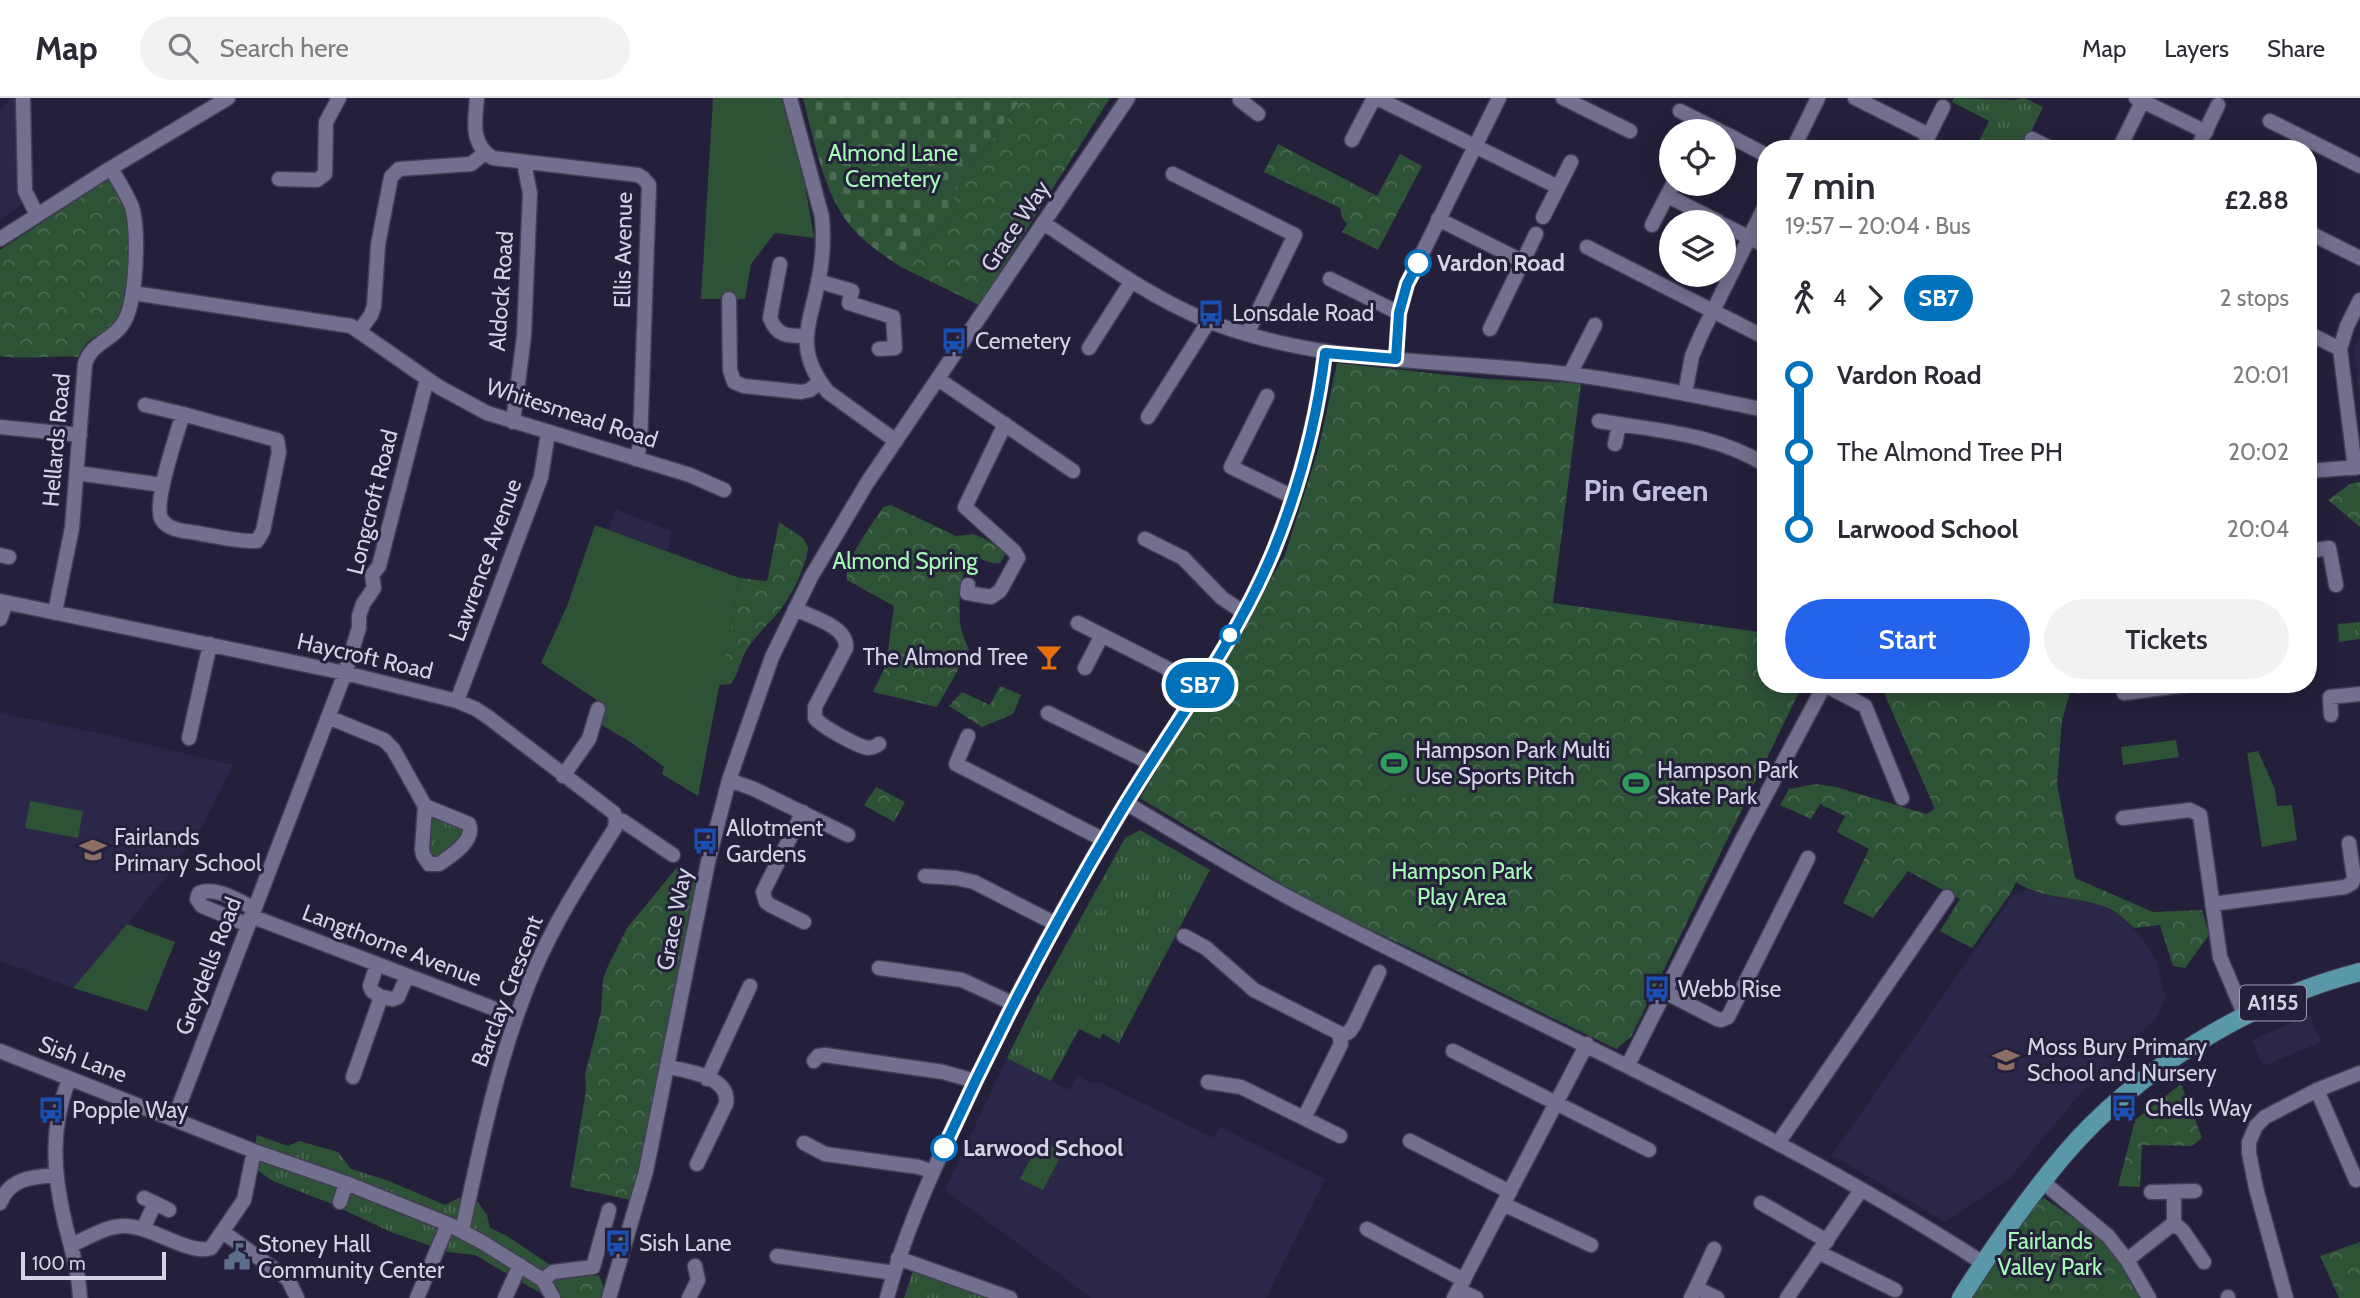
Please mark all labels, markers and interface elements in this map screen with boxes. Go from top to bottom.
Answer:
search box [140,17,630,80]
text: Map [35,28,98,68]
icon: search [164,29,202,67]
text: Search here [220,32,349,64]
text: Map [2082,34,2126,63]
text: Layers [2164,34,2229,63]
text: Share [2267,34,2325,63]
map controls [1659,119,1736,287]
button: locate [1659,119,1736,196]
park label: Almond Lane Cemetery [828,139,958,193]
text: 7 min [1785,162,1876,209]
street label: Grace Way [974,175,1056,277]
text: £2.88 [2225,184,2289,216]
street label: Ellis Avenue [608,191,638,308]
button: layers [1659,210,1736,287]
text: 19:57 – 20:04 · Bus [1785,212,1970,240]
street label: Aldock Road [483,230,519,352]
place label: Vardon Road [1437,249,1565,277]
marker: Vardon Road [1405,250,1431,276]
icon: walk [1785,279,1823,317]
icon: forward [1856,279,1894,317]
text: SB7 [1918,283,1959,312]
text: 4 [1833,284,1846,312]
text: 2 stops [2220,284,2289,312]
bus stop icon: Lonsdale Road [1196,298,1226,328]
place label: Lonsdale Road [1232,299,1374,327]
bus stop icon: Cemetery [939,326,969,356]
place label: Cemetery [975,327,1071,355]
text: Vardon Road [1837,359,1982,391]
text: 20:01 [2233,361,2289,389]
street label: Hellards Road [36,372,76,508]
street label: Whitesmead Road [483,372,661,454]
street label: Longcroft Road [340,427,404,577]
text: The Almond Tree PH [1837,436,2063,468]
text: 20:02 [2228,438,2289,466]
district label: Pin Green [1583,472,1709,509]
street label: Lawrence Avenue [443,475,527,645]
text: Larwood School [1837,513,2018,545]
text: 20:04 [2227,515,2289,543]
park label: Almond Spring [832,547,978,575]
button: Start [1785,599,2030,679]
button: Tickets [2044,599,2289,679]
unlabelled marker [1220,625,1240,645]
street label: Haycroft Road [294,627,436,685]
bar icon: The Almond Tree [1034,642,1064,672]
place label: The Almond Tree [863,643,1028,671]
line badge: SB7 [1160,662,1240,708]
text: SB7 [1180,670,1221,699]
place label: Hampson Park Multi Use Sports Pitch [1415,736,1610,790]
sports icon: Hampson Park Multi Use Sports Pitch [1379,748,1409,778]
place label: Hampson Park Skate Park [1657,756,1799,810]
sports icon: Hampson Park Skate Park [1621,768,1651,798]
place label: Allotment Gardens [726,814,824,868]
place label: Fairlands Primary School [114,823,262,877]
bus stop icon: Allotment Gardens [690,826,720,856]
school or university icon: Fairlands Primary School [78,835,108,865]
park label: Hampson Park Play Area [1391,857,1534,911]
street label: Grace Way [650,865,698,973]
street label: Greydells Road [169,893,247,1039]
street label: Langthorne Avenue [298,898,486,992]
street label: Barclay Crescent [465,911,549,1071]
bus stop icon: Webb Rise [1642,974,1672,1004]
place label: Webb Rise [1678,975,1781,1003]
road number: A1155 [2240,986,2306,1020]
street label: Sish Lane [35,1029,131,1089]
place label: Moss Bury Primary School and Nursery [2027,1033,2217,1087]
school or university icon: Moss Bury Primary School and Nursery [1991,1045,2021,1075]
bus stop icon: Chells Way [2109,1093,2139,1123]
place label: Chells Way [2145,1094,2252,1122]
bus stop icon: Popple Way [36,1095,66,1125]
place label: Popple Way [72,1096,189,1124]
place label: Larwood School [963,1134,1123,1162]
marker: Larwood School [931,1135,957,1161]
park label: Fairlands Valley Park [1998,1227,2103,1281]
bus stop icon: Sish Lane [603,1228,633,1258]
place label: Sish Lane [639,1229,732,1257]
place label: Stoney Hall Community Center [258,1230,445,1284]
public building icon: Stoney Hall Community Center [222,1242,252,1272]
scale bar [21,1249,166,1281]
text: 100 m [32,1252,86,1275]

